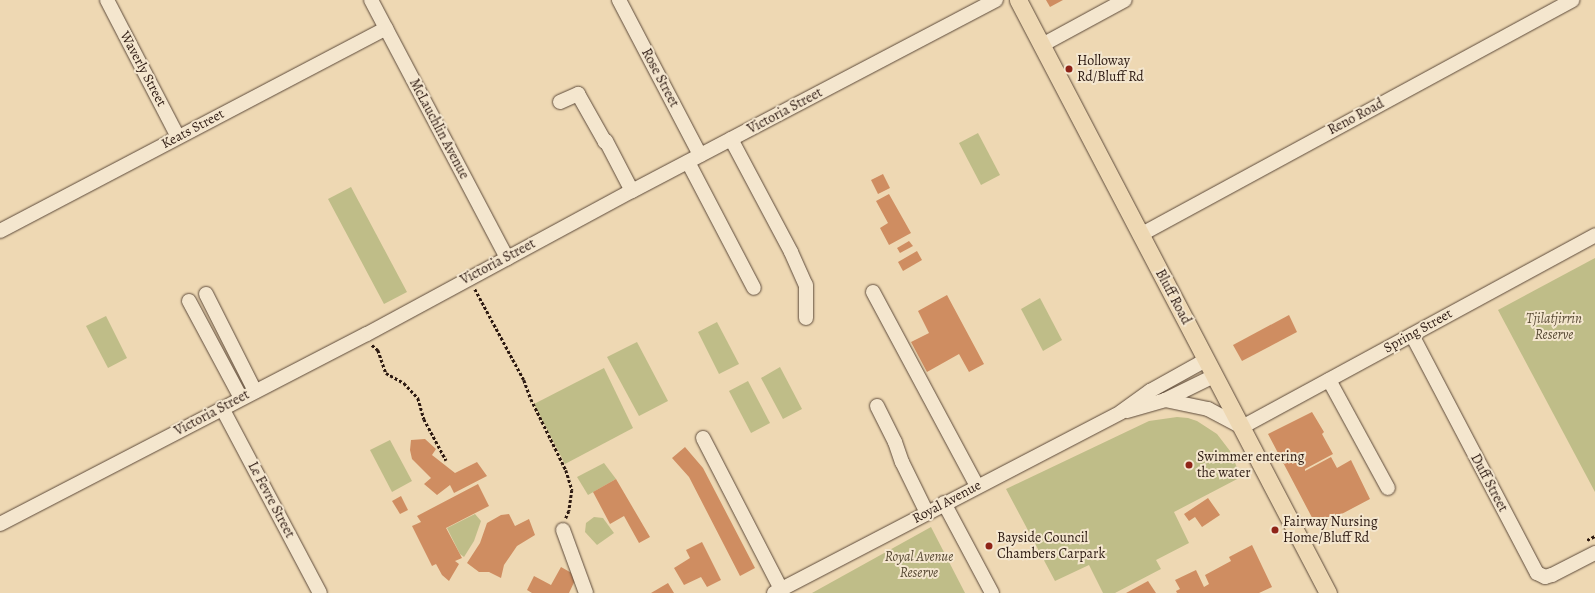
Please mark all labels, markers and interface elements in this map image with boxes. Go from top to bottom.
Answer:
street label: Waverly Street [116,29,170,109]
street label: Rose Street [638,46,682,110]
place label: Holloway Rd/Bluff Rd [1077,53,1144,86]
marker: Holloway Rd/Bluff Rd [1064,64,1074,74]
street label: McLauchlin Avenue [405,76,473,182]
street label: Victoria Street [745,84,825,138]
street label: Reno Road [1325,95,1387,139]
street label: Keats Street [159,105,227,153]
street label: Victoria Street [458,235,538,289]
street label: Bluff Road [1151,267,1195,327]
street label: Spring Street [1381,305,1455,357]
park label: Tjilatjirrin Reserve [1526,311,1582,344]
street label: Victoria Street [172,386,252,440]
place label: Swimmer entering the water [1197,449,1304,482]
street label: Duff Street [1467,451,1511,515]
street label: Le Fevre Street [244,459,298,541]
marker: Swimmer entering the water [1184,460,1194,470]
street label: Royal Avenue [910,477,984,527]
place label: Fairway Nursing Home/Bluff Rd [1283,514,1378,546]
marker: Fairway Nursing Home/Bluff Rd [1270,525,1280,535]
place label: Bayside Council Chambers Carpark [997,530,1105,562]
marker: Bayside Council Chambers Carpark [984,541,994,551]
park label: Royal Avenue Reserve [885,549,953,582]

